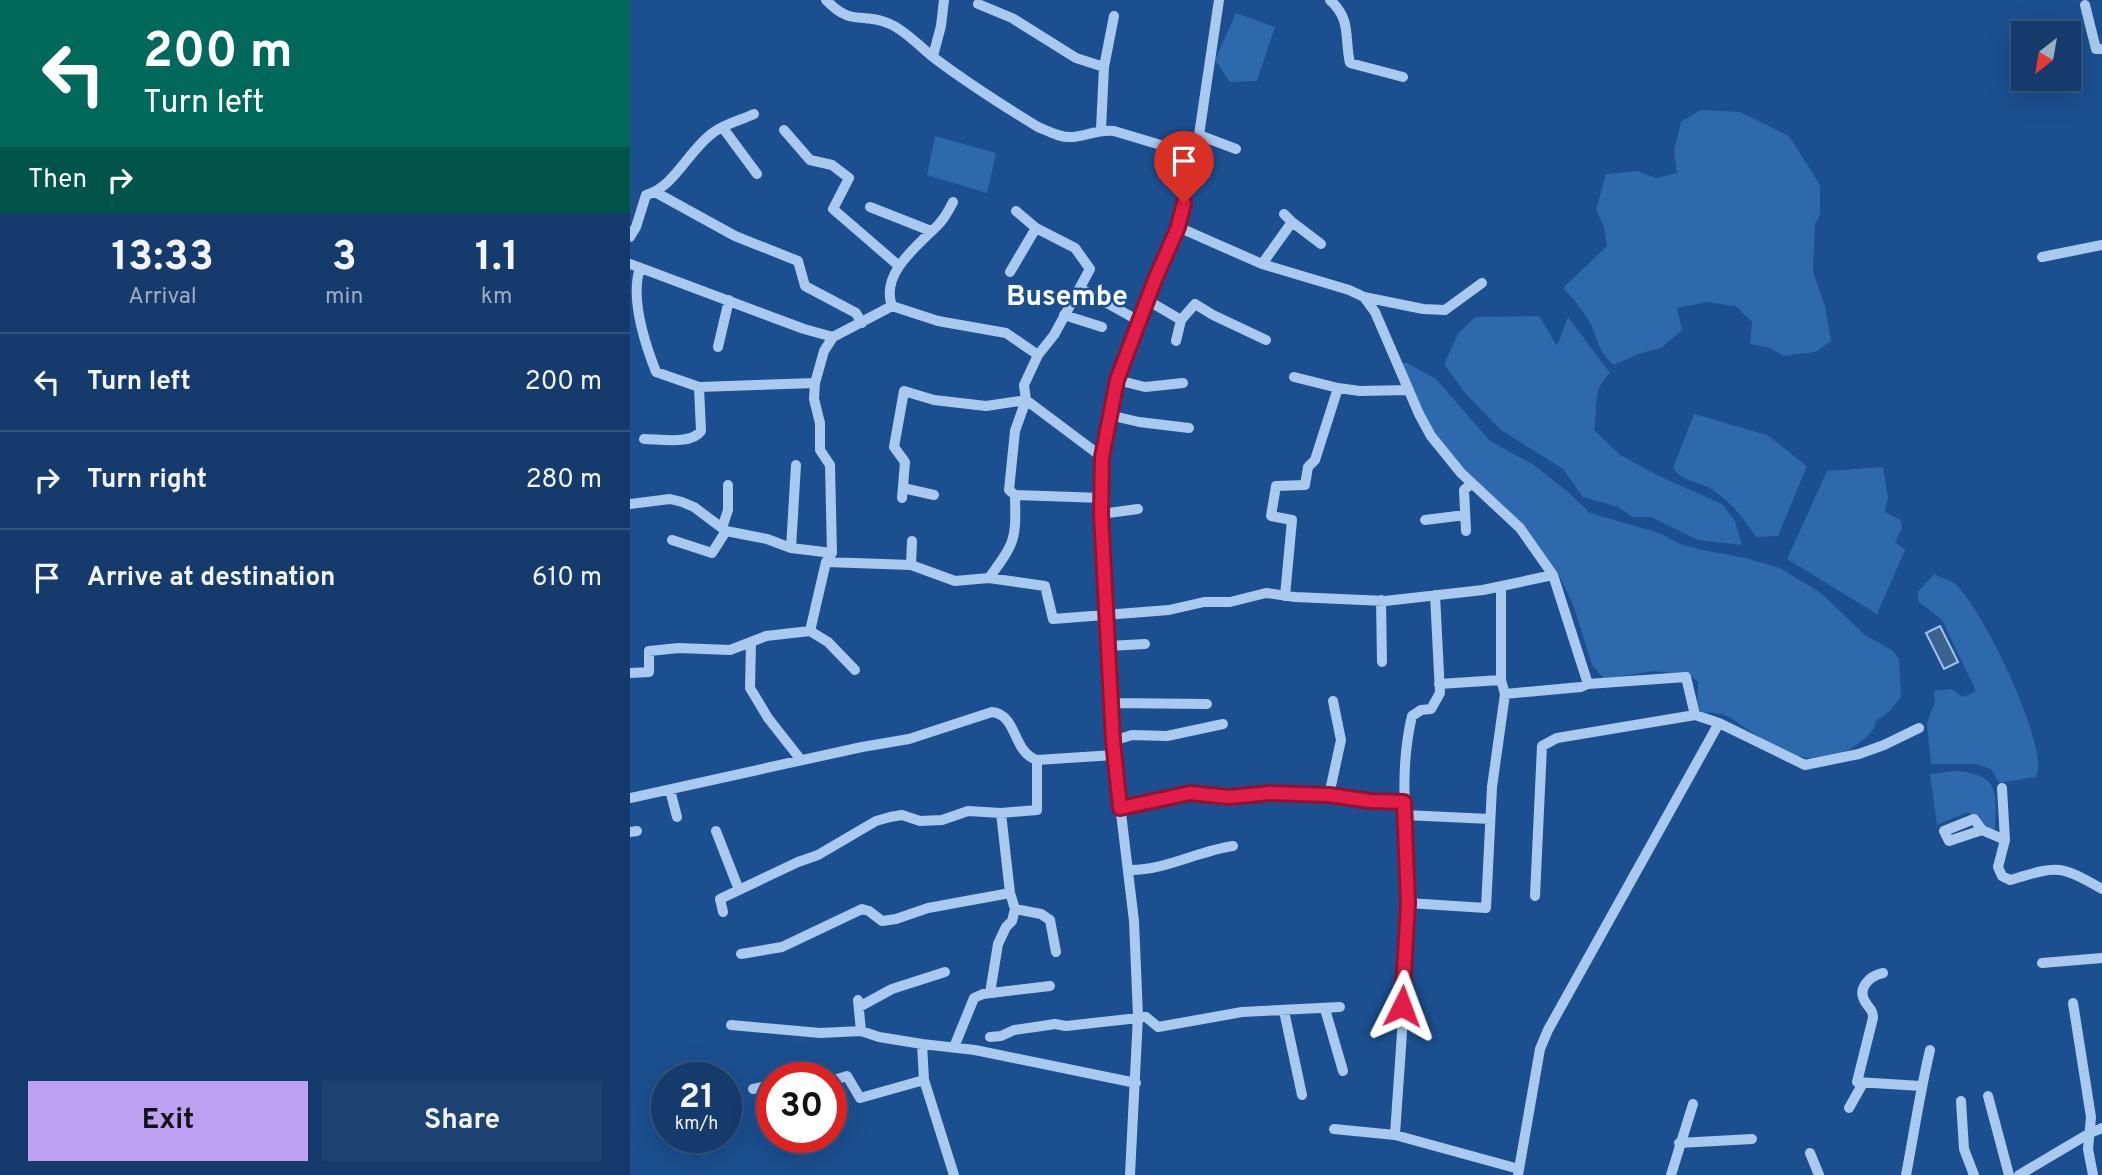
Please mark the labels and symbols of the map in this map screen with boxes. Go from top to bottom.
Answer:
north arrow [2011,21,2081,91]
pin [1154,131,1214,203]
district label: Busembe [1006,280,1128,316]
position arrow [1365,969,1439,1043]
speed limit sign: 30 [756,1062,847,1153]

